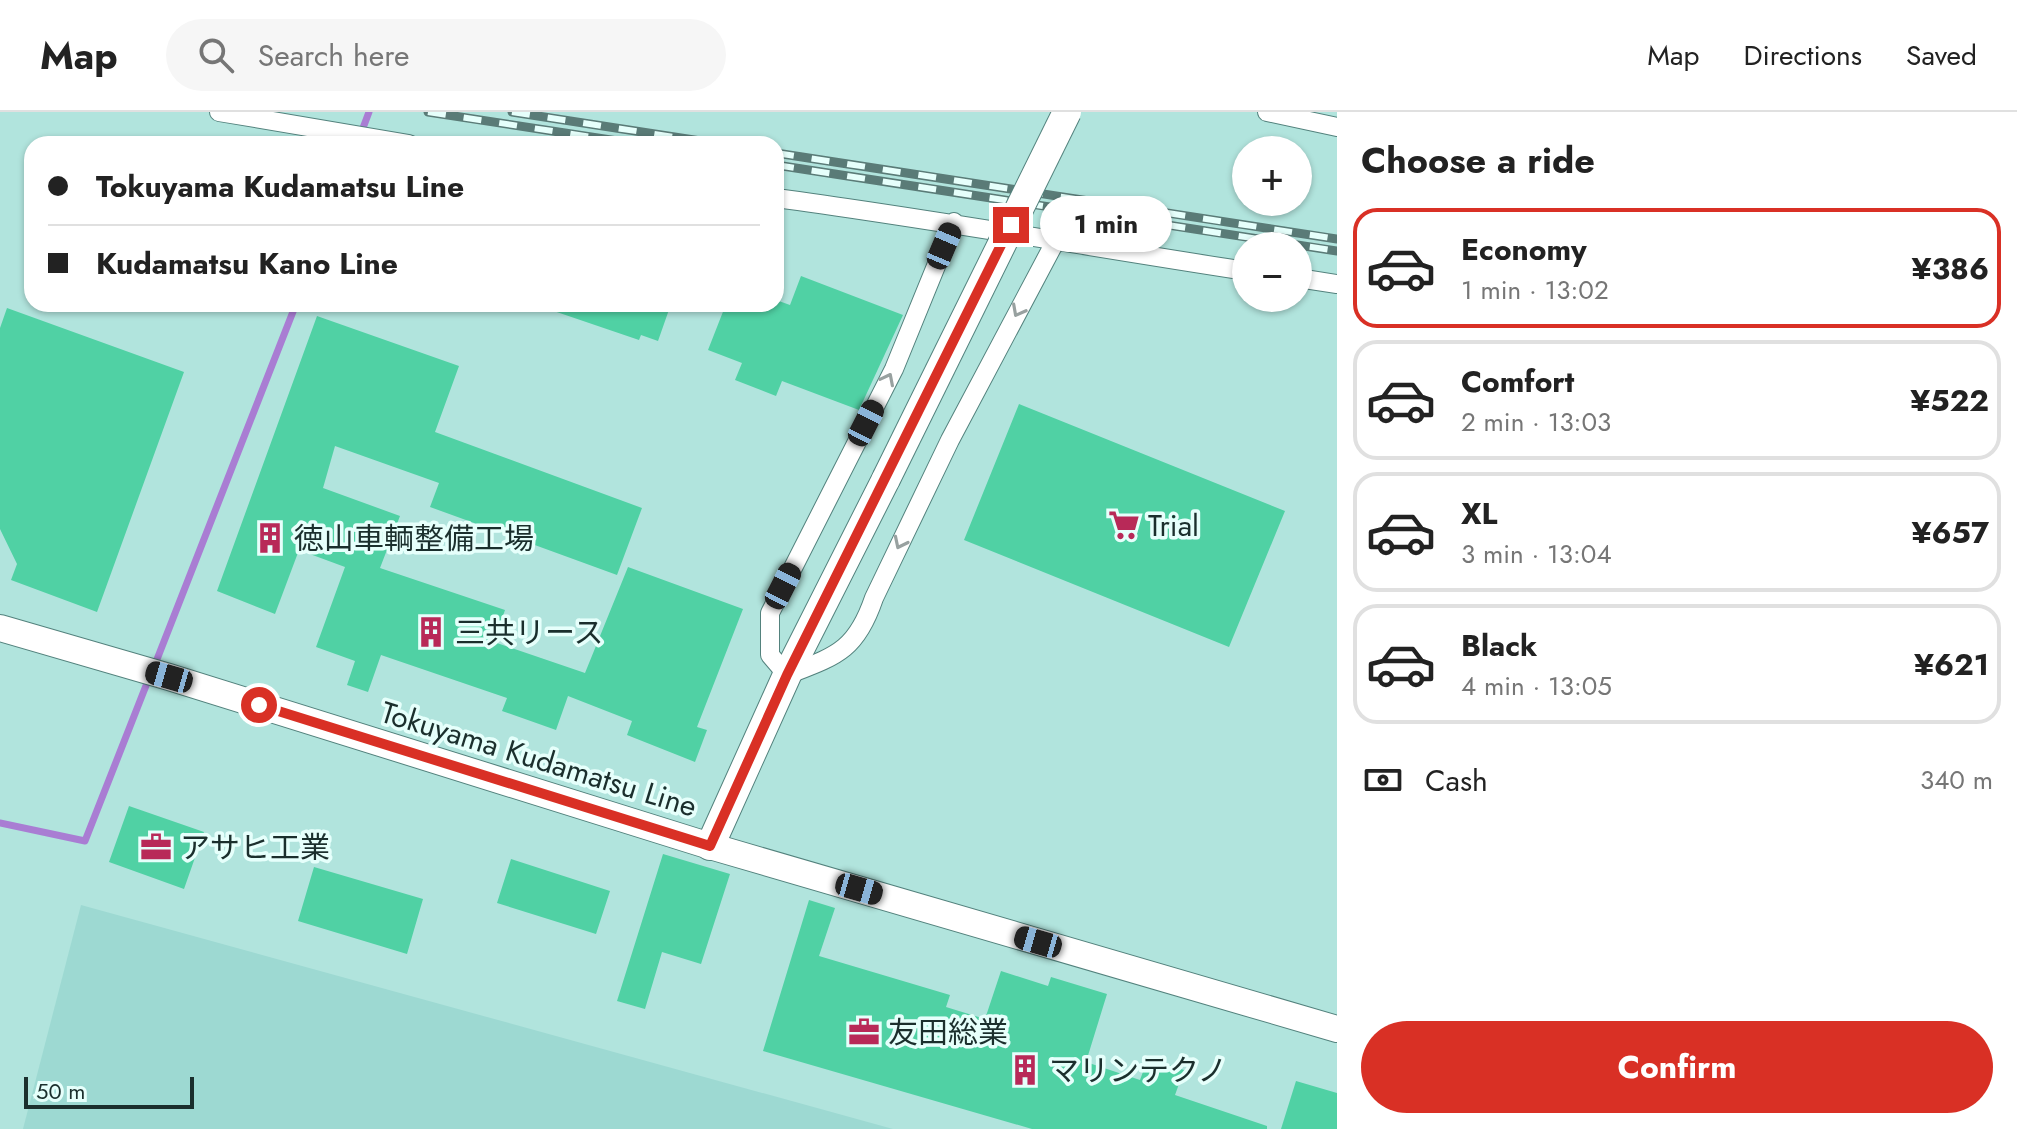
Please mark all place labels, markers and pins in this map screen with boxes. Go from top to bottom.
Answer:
place label: Trial [1148,504,1199,547]
supermarket icon: Trial [1107,508,1141,542]
place label: 徳山車輌整備工場 [294,517,534,560]
building icon: 徳山車輌整備工場 [253,521,287,555]
place label: 三共リース [455,611,604,654]
building icon: 三共リース [414,615,448,649]
place label: アサヒ工業 [180,826,330,869]
office icon: アサヒ工業 [139,830,173,864]
place label: 友田総業 [888,1011,1008,1054]
office icon: 友田総業 [847,1015,881,1049]
place label: マリンテクノ [1049,1049,1227,1092]
building icon: マリンテクノ [1008,1053,1042,1087]

